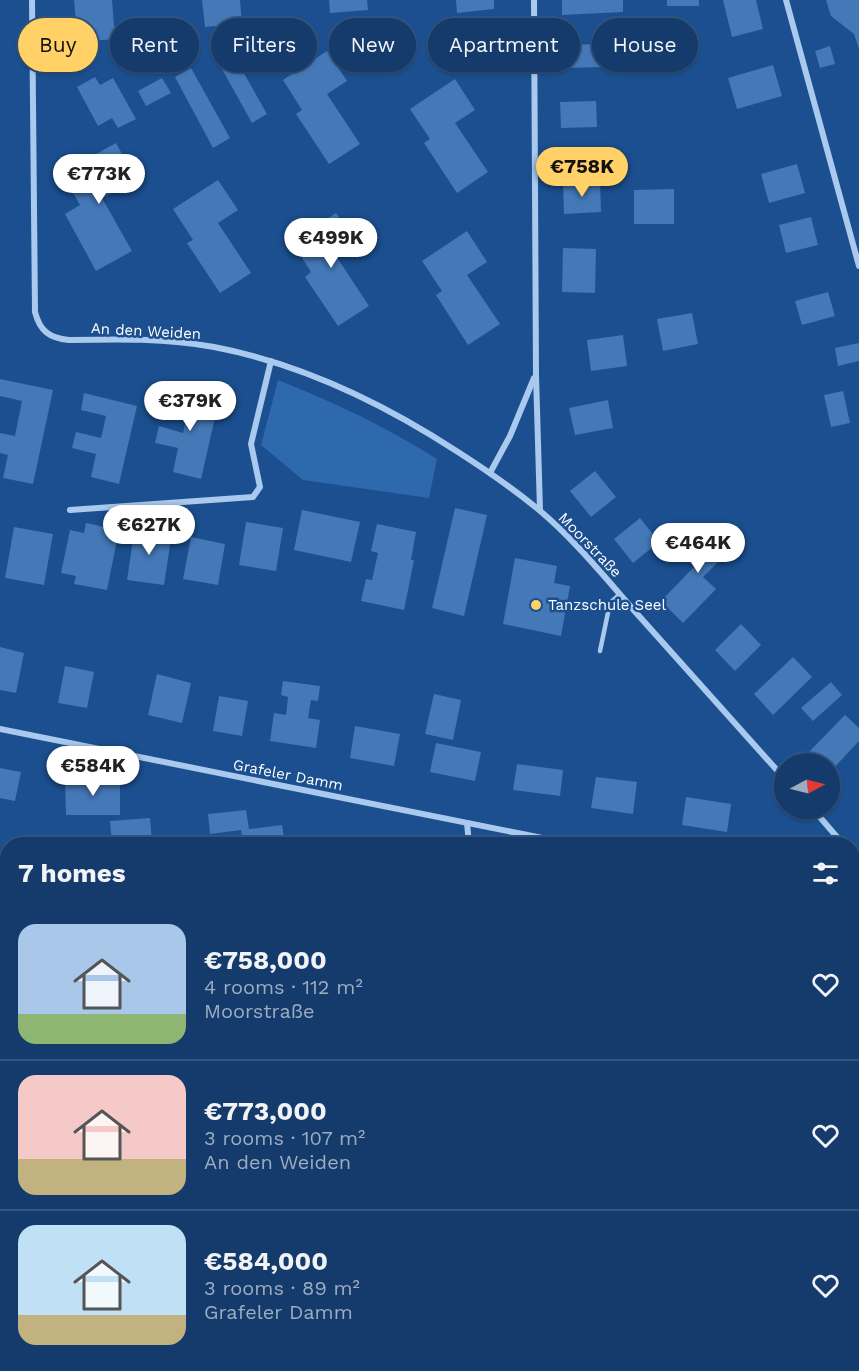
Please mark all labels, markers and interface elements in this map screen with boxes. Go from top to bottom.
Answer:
chip: Buy [18,18,98,72]
chip: Rent [110,18,199,72]
chip: Filters [211,18,317,72]
chip: New [329,18,416,72]
chip: Apartment [428,18,580,72]
chip: House [592,18,698,72]
pin: €758K [540,147,624,198]
pin: €773K [57,154,141,205]
text: €758K [550,154,614,178]
text: €773K [67,161,131,185]
pin: €499K [289,218,373,269]
text: €499K [298,225,364,249]
street label: An den Weiden [90,319,202,343]
pin: €379K [148,381,232,432]
text: €379K [158,388,222,412]
pin: €627K [107,505,191,556]
street label: Moorstraße [555,509,625,581]
text: €627K [117,512,181,536]
pin: €464K [656,523,740,574]
text: €464K [665,530,731,554]
place label: Tanzschule Seel [548,596,666,614]
marker: Tanzschule Seel [529,598,543,612]
pin: €584K [51,746,135,797]
text: €584K [60,753,126,777]
north arrow [774,753,840,819]
map controls [774,753,840,819]
street label: Grafeler Damm [232,756,344,794]
icon: filters [809,857,842,890]
text: 7 homes [18,858,126,888]
text: €758,000 [204,945,327,975]
icon: home [66,948,138,1020]
icon: heart [809,968,842,1001]
text: 4 rooms · 112 m² [204,975,363,999]
text: Moorstraße [204,999,315,1023]
text: €773,000 [204,1096,327,1126]
icon: home [66,1099,138,1171]
icon: heart [809,1119,842,1152]
text: 3 rooms · 107 m² [204,1126,365,1150]
text: An den Weiden [204,1150,351,1174]
text: €584,000 [204,1246,328,1276]
icon: home [66,1249,138,1321]
icon: heart [809,1269,842,1302]
text: 3 rooms · 89 m² [204,1276,360,1300]
text: Grafeler Damm [204,1300,353,1324]

